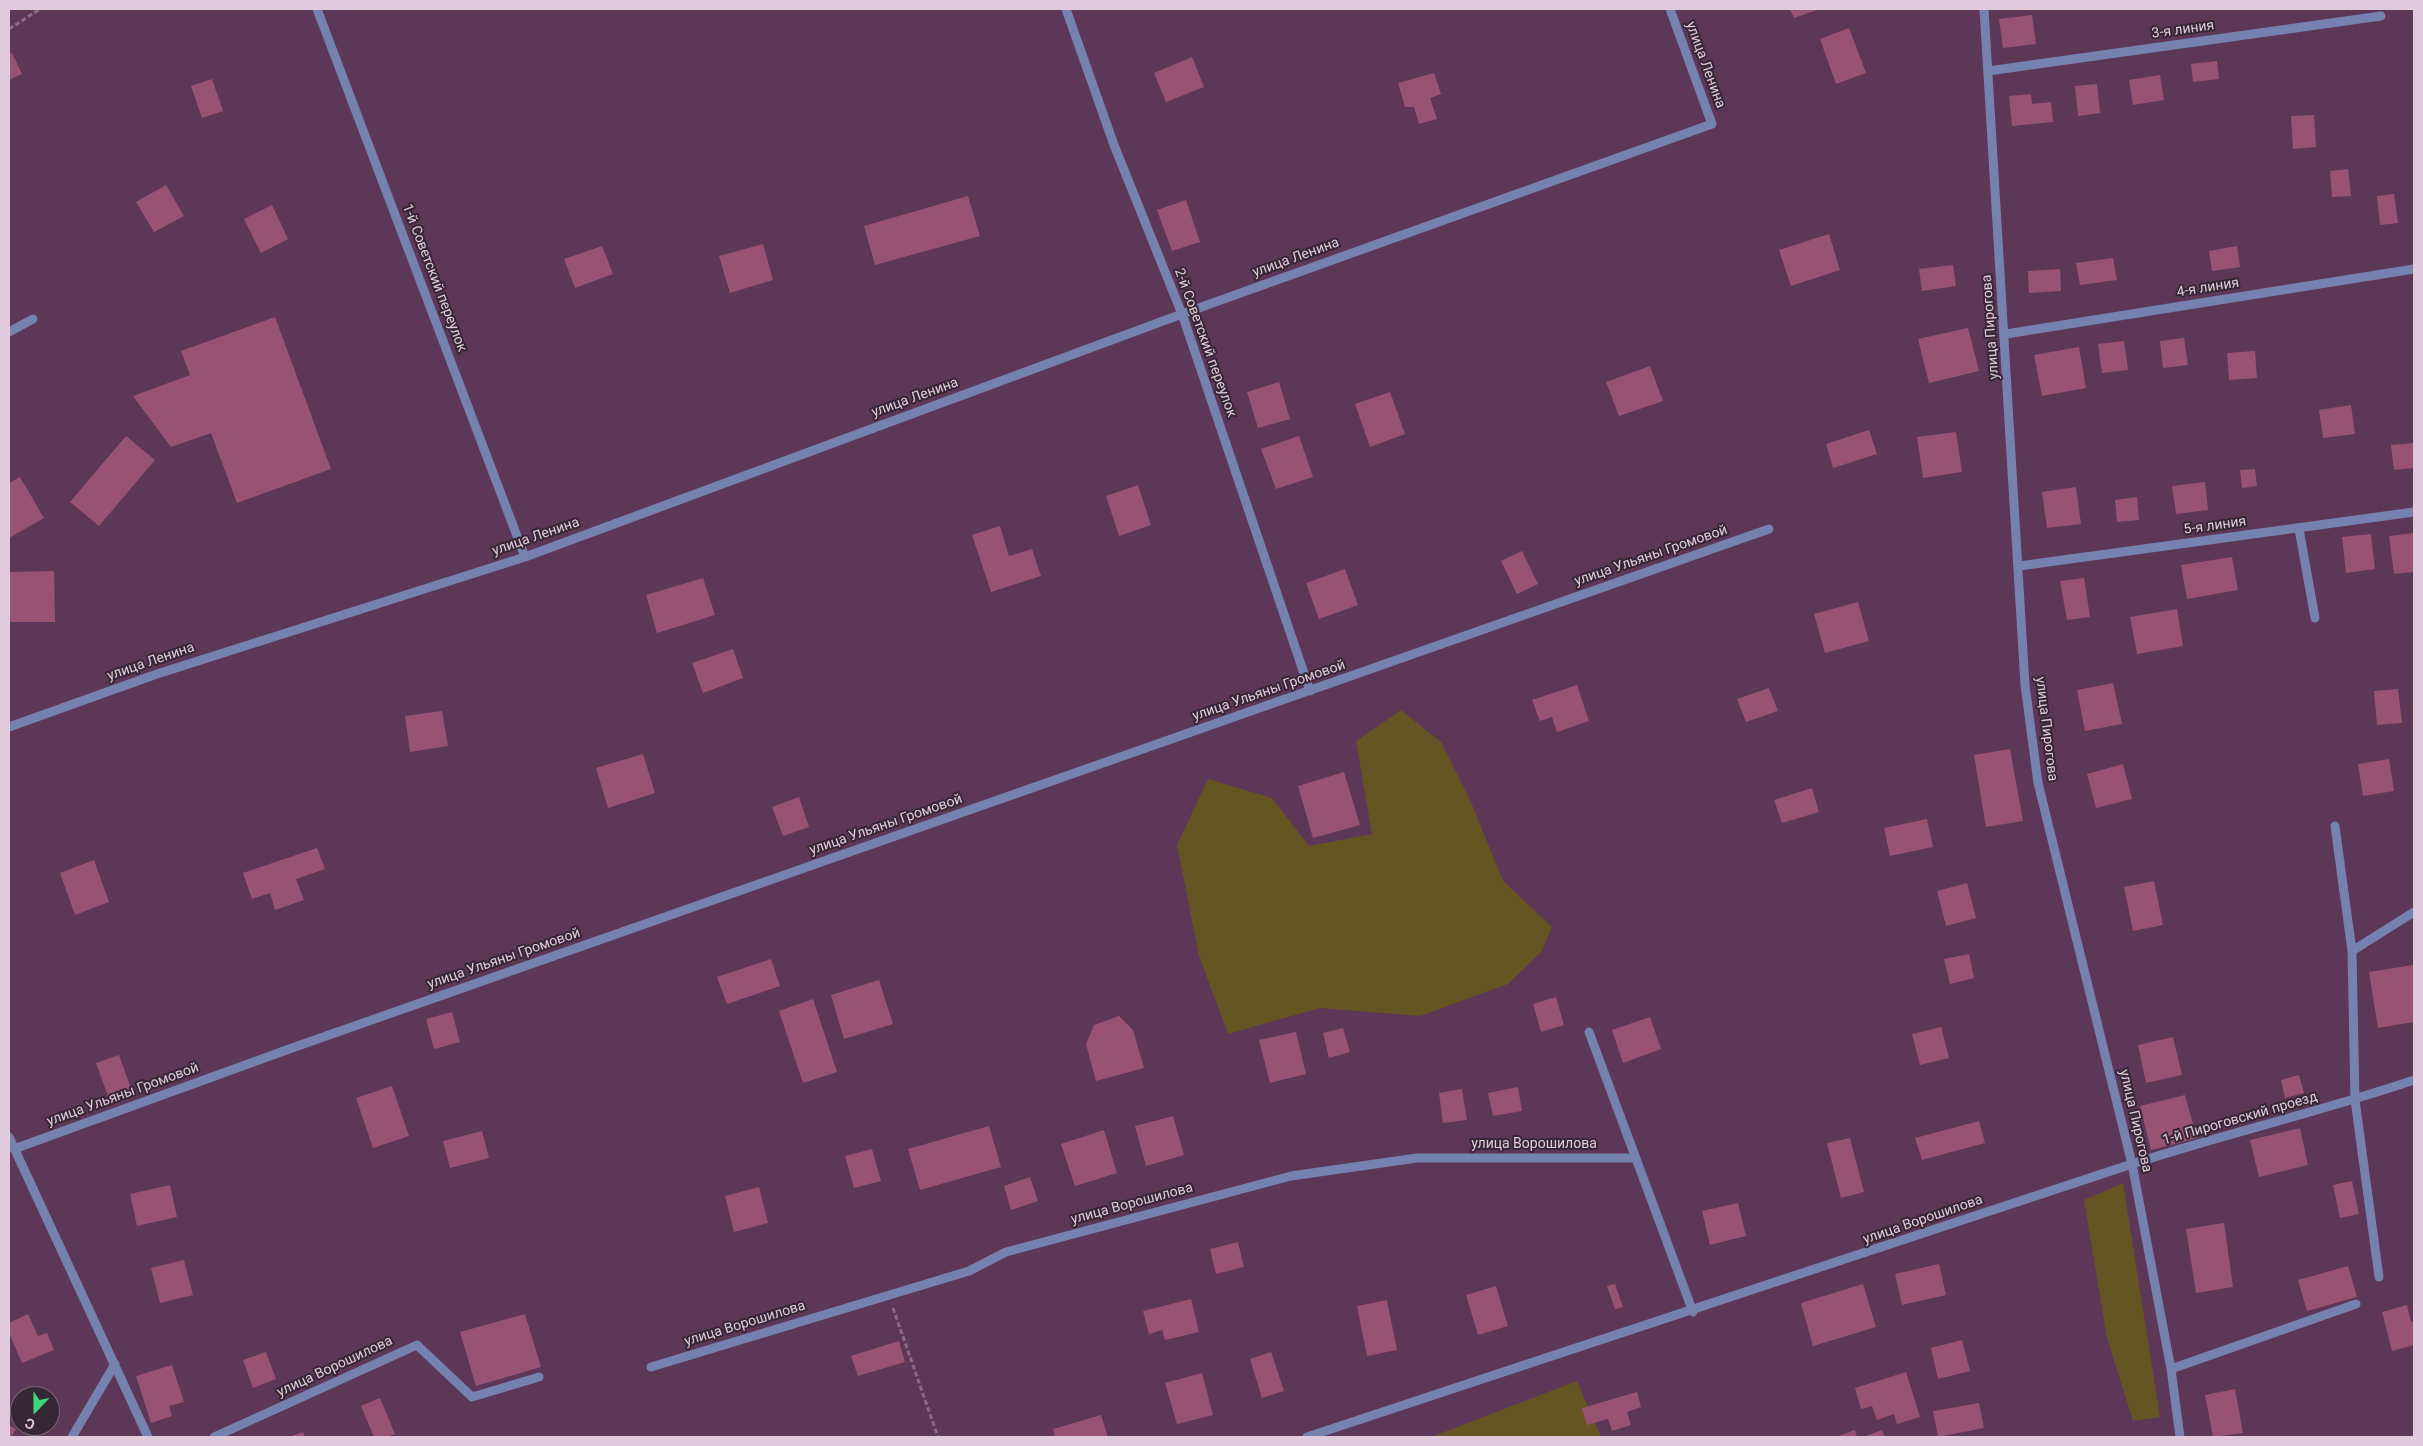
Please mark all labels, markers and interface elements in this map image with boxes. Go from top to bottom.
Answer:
street label: 3-я линия [2151,17,2215,43]
street label: улица Ленина [1682,19,1728,111]
street label: 1-й Советский переулок [398,202,470,354]
street label: улица Ленина [1250,235,1342,281]
street label: 2-й Советский переулок [1170,266,1240,420]
street label: улица Пирогова [1979,274,2003,380]
street label: 4-я линия [2176,275,2240,301]
street label: улица Ленина [869,375,961,421]
street label: 5-я линия [2183,513,2247,539]
street label: улица Ленина [490,514,582,560]
street label: улица Ульяны Громовой [1572,522,1730,590]
street label: улица Ленина [105,639,197,685]
street label: улица Ульяны Громовой [1190,657,1348,725]
street label: улица Пирогова [2031,676,2061,782]
street label: улица Ульяны Громовой [807,791,965,859]
street label: улица Ульяны Громовой [425,925,583,993]
street label: улица Ульяны Громовой [45,1060,201,1130]
street label: улица Пирогова [2115,1068,2155,1174]
street label: 1-й Пироговский проезд [2161,1089,2319,1149]
street label: улица Ворошилова [1471,1136,1597,1152]
street label: улица Ворошилова [1069,1180,1195,1228]
street label: улица Ворошилова [1861,1192,1985,1248]
street label: улица Ворошилова [683,1298,807,1350]
street label: улица Ворошилова [275,1333,395,1401]
north arrow [10,1386,60,1436]
text: С [23,1415,37,1433]

